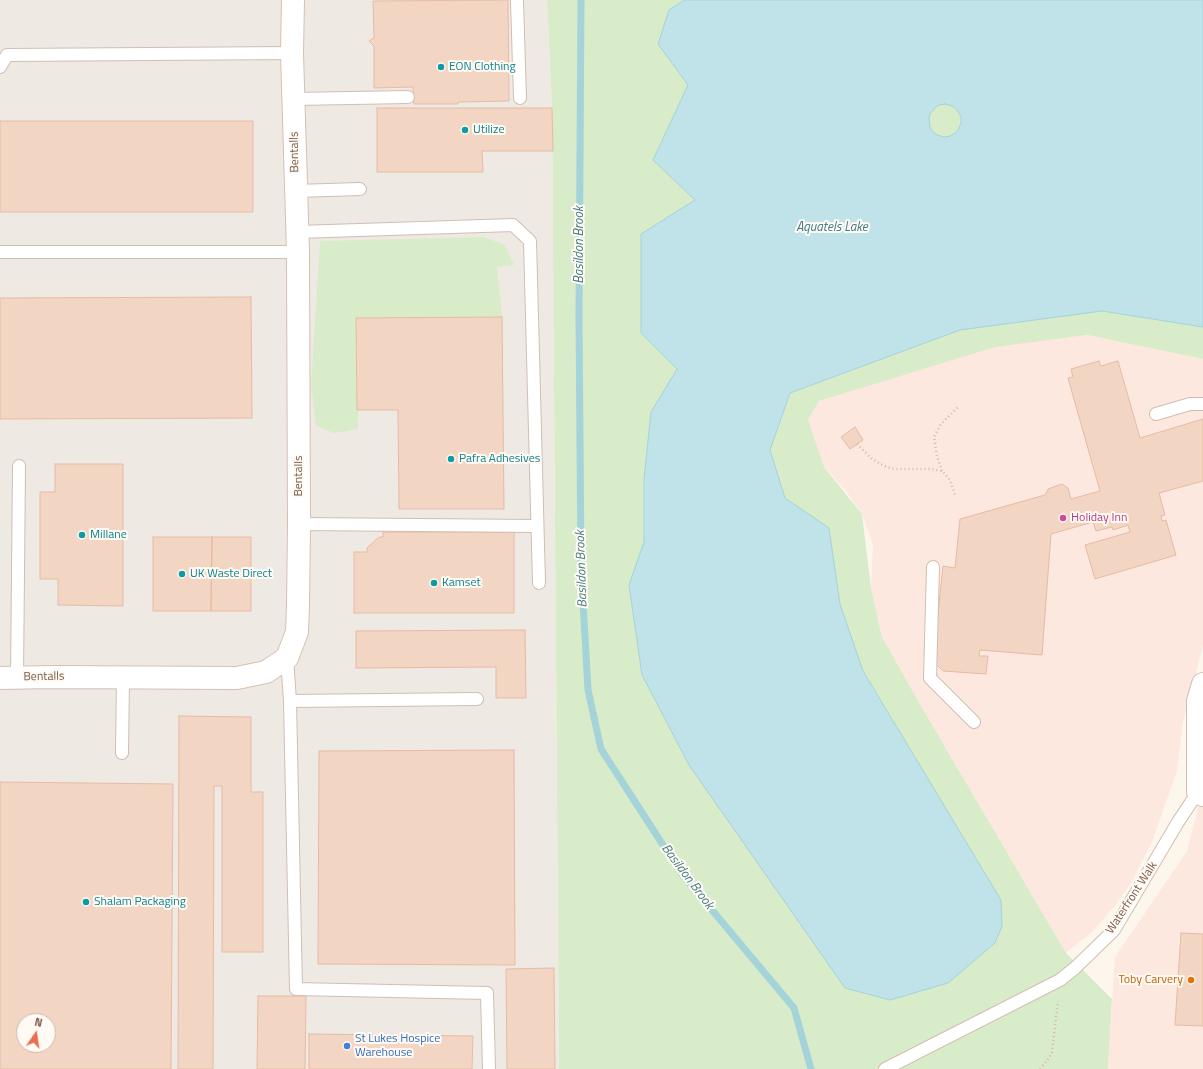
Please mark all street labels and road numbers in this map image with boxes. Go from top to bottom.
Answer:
street label: Bentalls [287,131,303,173]
street label: Bentalls [292,455,306,497]
street label: Bentalls [23,669,65,685]
street label: Waterfront Walk [1103,859,1161,937]

